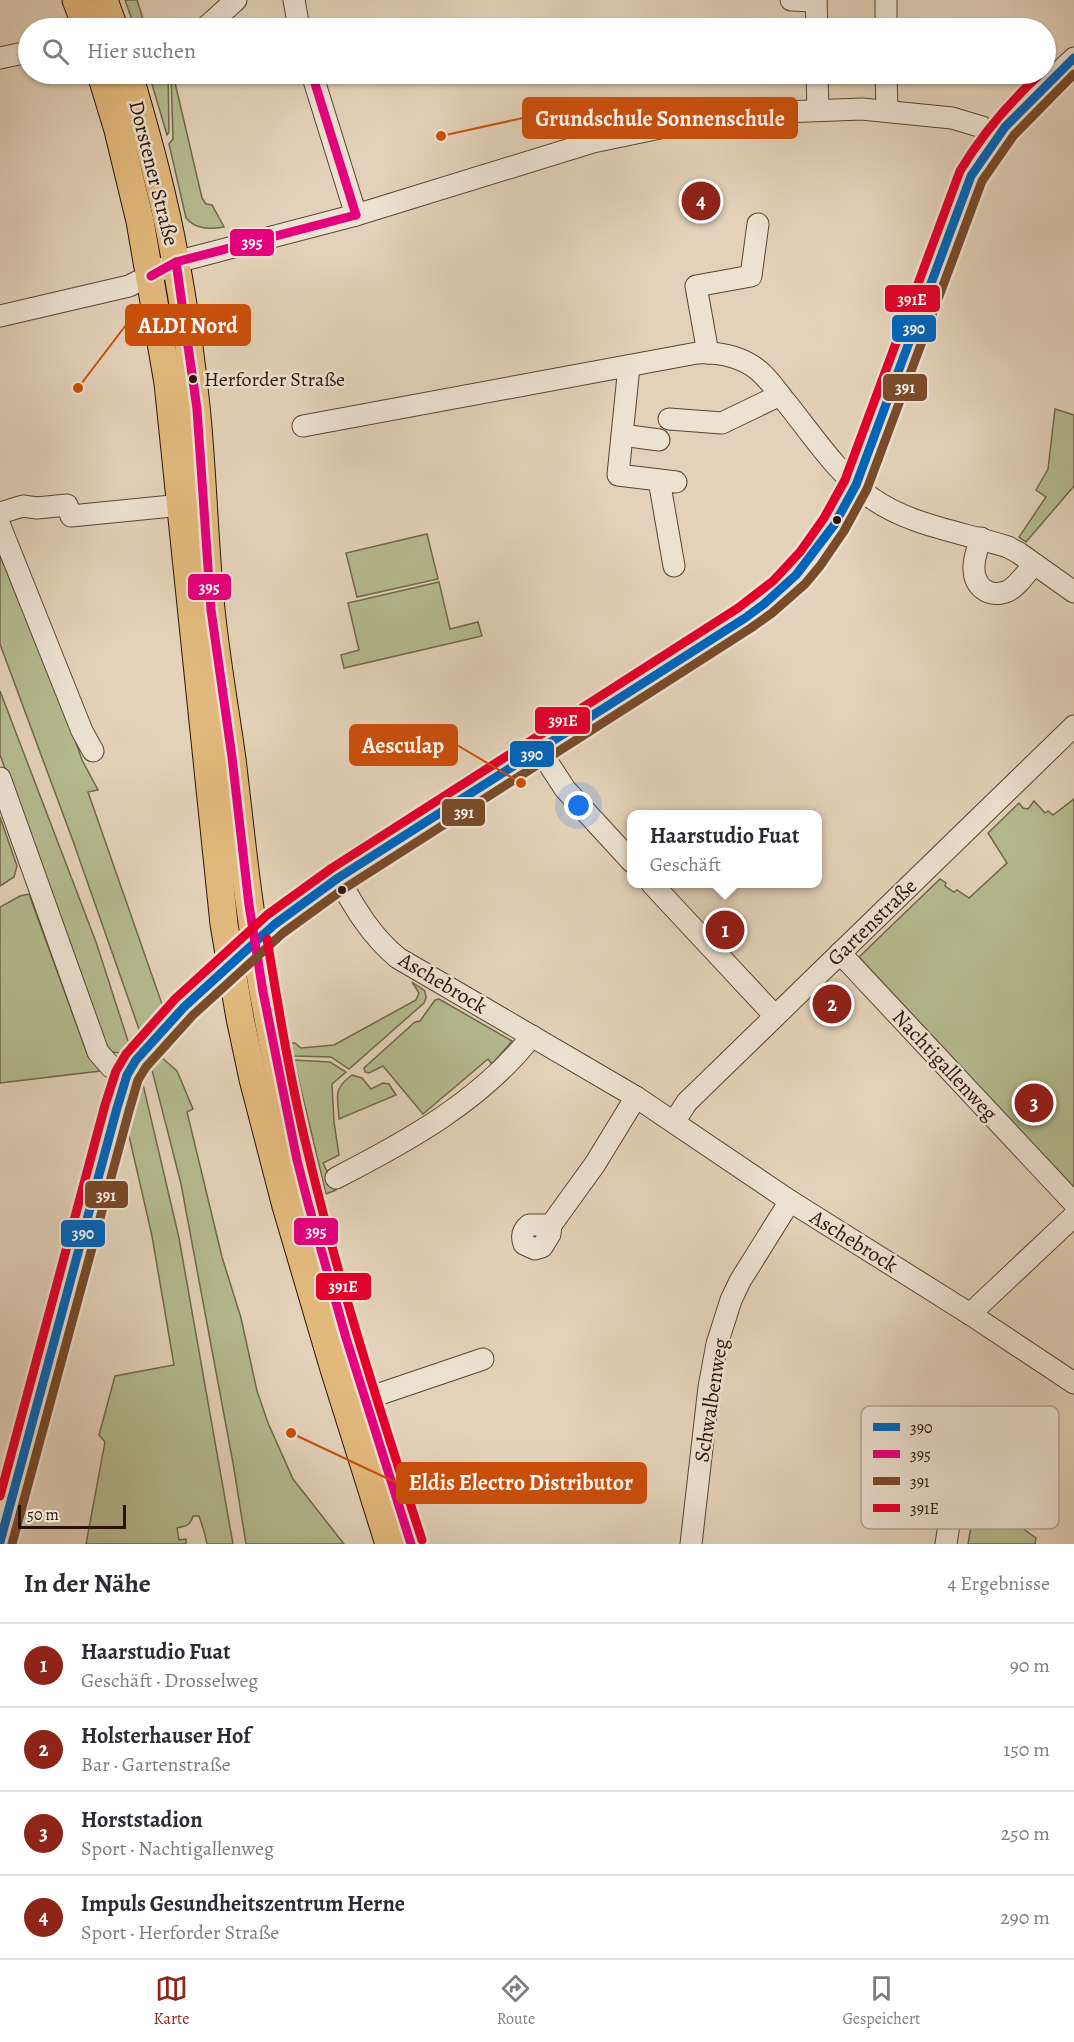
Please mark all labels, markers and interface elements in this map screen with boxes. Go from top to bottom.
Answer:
search box [18,18,1056,84]
icon: search [39,35,72,68]
text: Hier suchen [87,36,196,66]
street label: Dorstener Straße [122,97,186,249]
callout: Grundschule Sonnenschule [523,98,797,138]
text: Grundschule Sonnenschule [535,104,785,134]
pin: 4 [682,178,720,224]
line badge: 395 [229,228,275,257]
text: 395 [241,232,263,254]
line badge: 391E [884,284,941,313]
text: 391E [897,289,927,311]
callout: ALDI Nord [126,305,250,345]
text: ALDI Nord [137,311,238,341]
line badge: 390 [891,314,937,343]
text: 390 [903,318,925,340]
place label: Herforder Straße [204,366,345,393]
marker: Herforder Straße [187,373,199,385]
line badge: 391 [882,373,928,402]
text: 391 [895,377,915,399]
unlabelled marker [831,514,843,526]
line badge: 395 [187,573,232,601]
text: 395 [198,577,220,599]
line badge: 391E [534,706,591,735]
text: 391E [548,710,578,732]
callout: Aesculap [350,725,457,765]
text: Aesculap [361,731,444,761]
line badge: 390 [509,740,555,768]
text: 390 [521,744,543,766]
your location [564,791,593,820]
line badge: 391 [441,798,486,827]
text: 391 [454,802,474,824]
popup [627,810,822,888]
text: Haarstudio Fuat [650,821,799,851]
text: Geschäft [650,851,721,878]
street label: Gartenstraße [821,872,923,972]
unlabelled marker [336,884,348,896]
pin: 1 [706,908,744,952]
street label: Aschebrock [393,945,493,1021]
pin: 2 [812,982,852,1026]
street label: Nachtigallenweg [886,1003,1004,1127]
pin: 3 [1014,1080,1054,1126]
line badge: 391 [84,1180,129,1209]
text: 391 [96,1185,116,1207]
street label: Aschebrock [804,1202,904,1279]
line badge: 395 [293,1217,339,1246]
line badge: 390 [60,1219,106,1248]
text: 395 [305,1221,327,1243]
text: 390 [72,1223,94,1245]
line badge: 391E [315,1272,372,1301]
text: 391E [328,1276,358,1298]
street label: Schwalbenweg [687,1336,735,1464]
legend [861,1406,1059,1529]
text: 390 [910,1417,932,1439]
text: 395 [910,1444,931,1466]
callout: Eldis Electro Distributor [397,1463,646,1503]
text: Eldis Electro Distributor [409,1468,633,1498]
text: 391 [910,1471,930,1493]
text: 391E [910,1498,939,1520]
scale bar [18,1502,126,1530]
text: 50 m [27,1504,59,1526]
text: In der Nähe [24,1566,151,1601]
text: 4 Ergebnisse [947,1570,1050,1597]
text: Haarstudio Fuat [81,1637,231,1667]
text: 1 [40,1652,47,1679]
text: 90 m [1010,1652,1050,1679]
text: Geschäft · Drosselweg [81,1667,258,1694]
text: Holsterhauser Hof [81,1721,251,1751]
text: 2 [39,1736,48,1763]
text: 150 m [1003,1736,1050,1763]
text: Bar · Gartenstraße [81,1751,231,1778]
text: Horststadion [81,1805,203,1835]
text: 3 [39,1820,48,1847]
text: 250 m [1001,1820,1050,1847]
text: Sport · Nachtigallenweg [81,1835,274,1862]
text: Impuls Gesundheitszentrum Herne [81,1889,405,1919]
text: 4 [39,1904,48,1931]
text: 290 m [1000,1904,1050,1931]
text: Sport · Herforder Straße [81,1919,279,1946]
tab: Karte [154,1972,190,2030]
tab: Route [497,1972,535,2030]
tab: Gespeichert [842,1972,920,2030]

